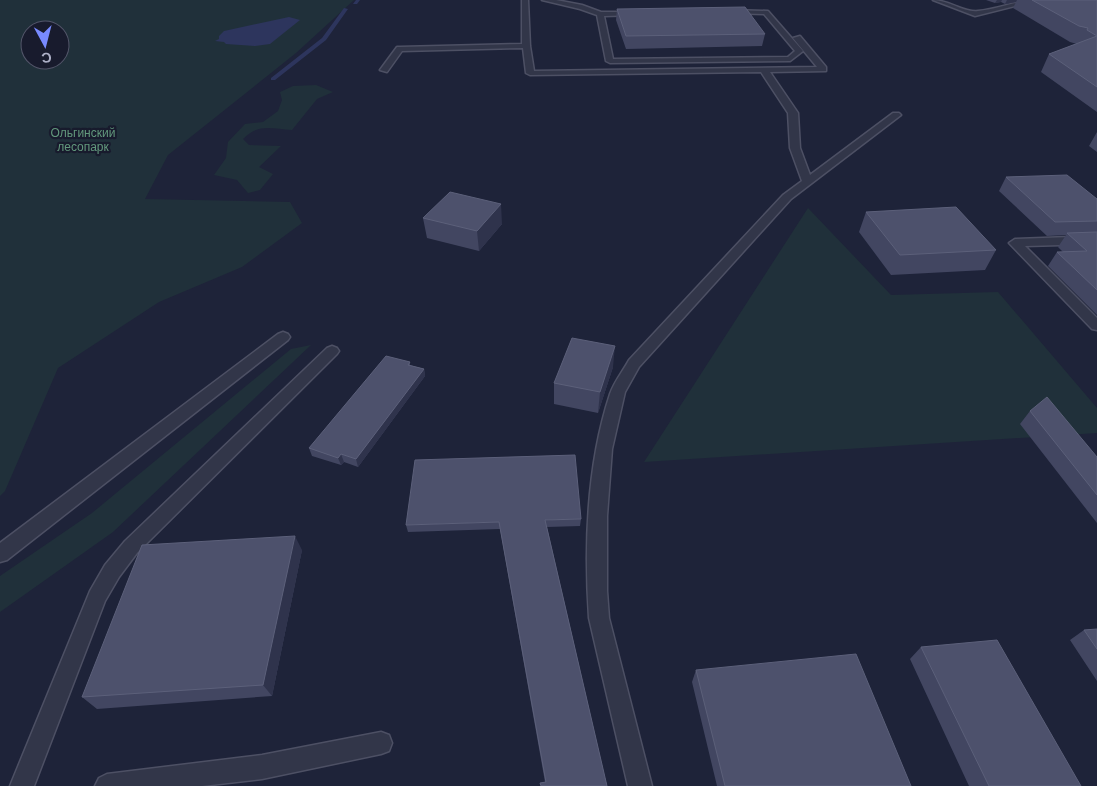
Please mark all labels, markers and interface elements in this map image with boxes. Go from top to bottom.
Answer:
north arrow [20,20,70,70]
text: С [40,48,53,67]
park label: Ольгинский лесопарк [51,125,115,155]

